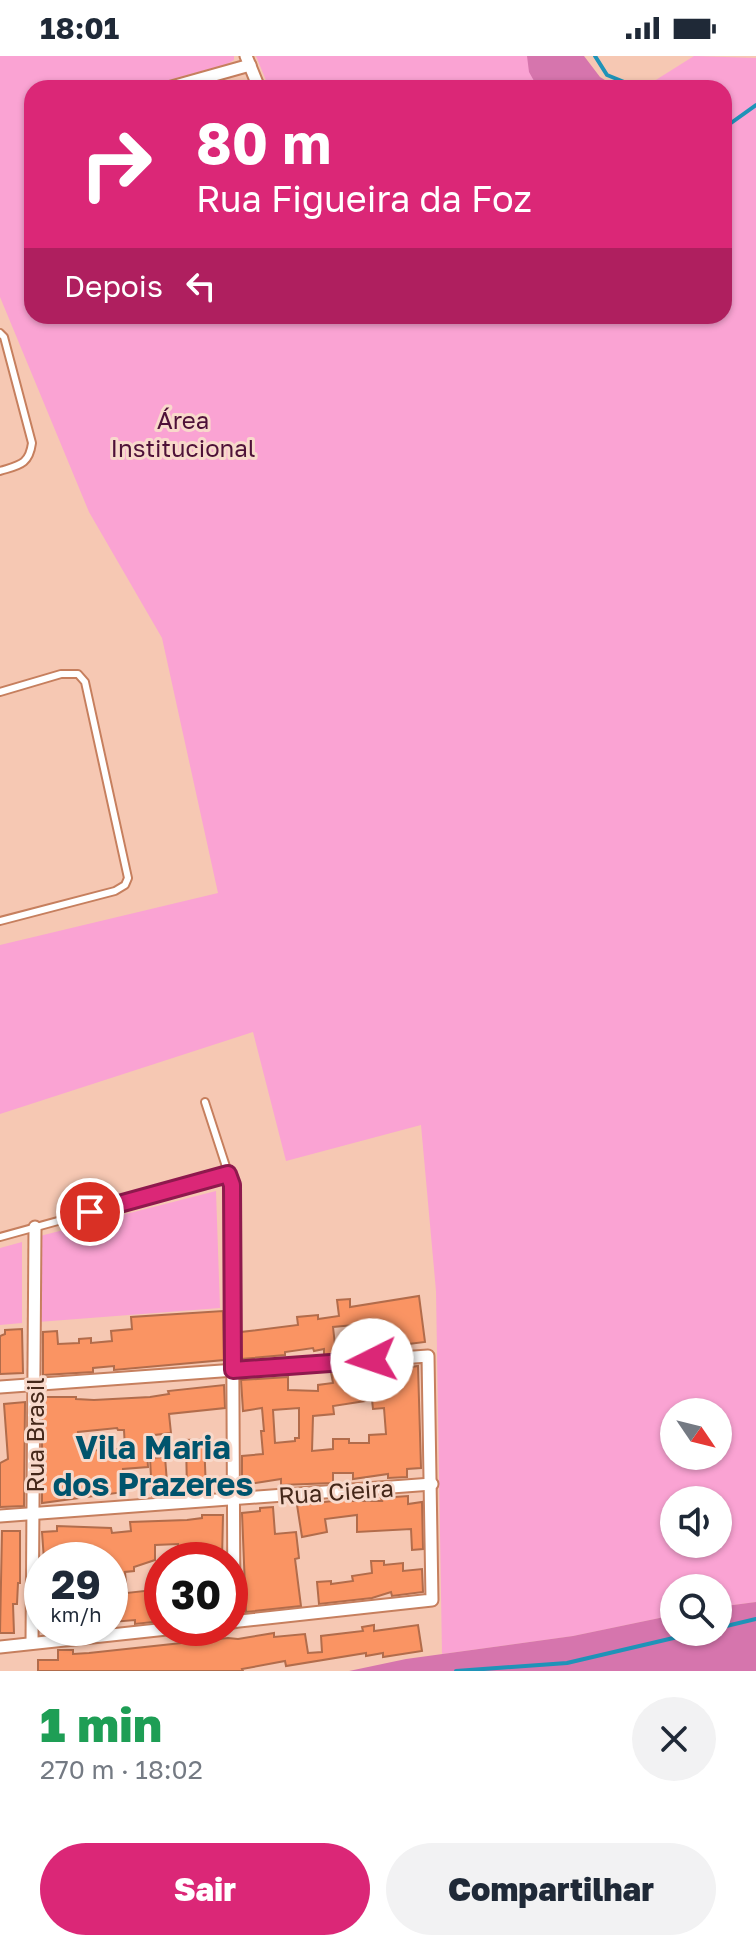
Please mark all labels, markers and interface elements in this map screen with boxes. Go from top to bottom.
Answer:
text: 18:01 [40,10,119,46]
text: 80 m [196,109,331,176]
icon: right [64,112,168,216]
text: Rua Figueira da Foz [196,177,532,220]
icon: left [179,264,223,308]
text: Depois [64,268,163,304]
park label: Área Institucional [110,405,256,462]
pin [56,1178,124,1246]
icon: arrive [68,1190,112,1234]
position arrow [330,1318,414,1402]
street label: Rua Brasil [20,1377,49,1493]
north arrow [660,1398,732,1470]
map controls [660,1398,732,1646]
district label: Vila Maria dos Prazeres [53,1428,253,1503]
street label: Rua Cieira [277,1472,395,1510]
button: sound [660,1486,732,1558]
speed limit sign: 30 [144,1542,248,1646]
text: 29 [51,1560,101,1608]
button: search [660,1574,732,1646]
text: km/h [51,1602,101,1626]
text: 1 min [40,1695,162,1753]
button: close [632,1697,716,1781]
text: 270 m · 18:02 [40,1754,203,1785]
button: Sair [40,1843,370,1935]
button: Compartilhar [386,1843,716,1935]

